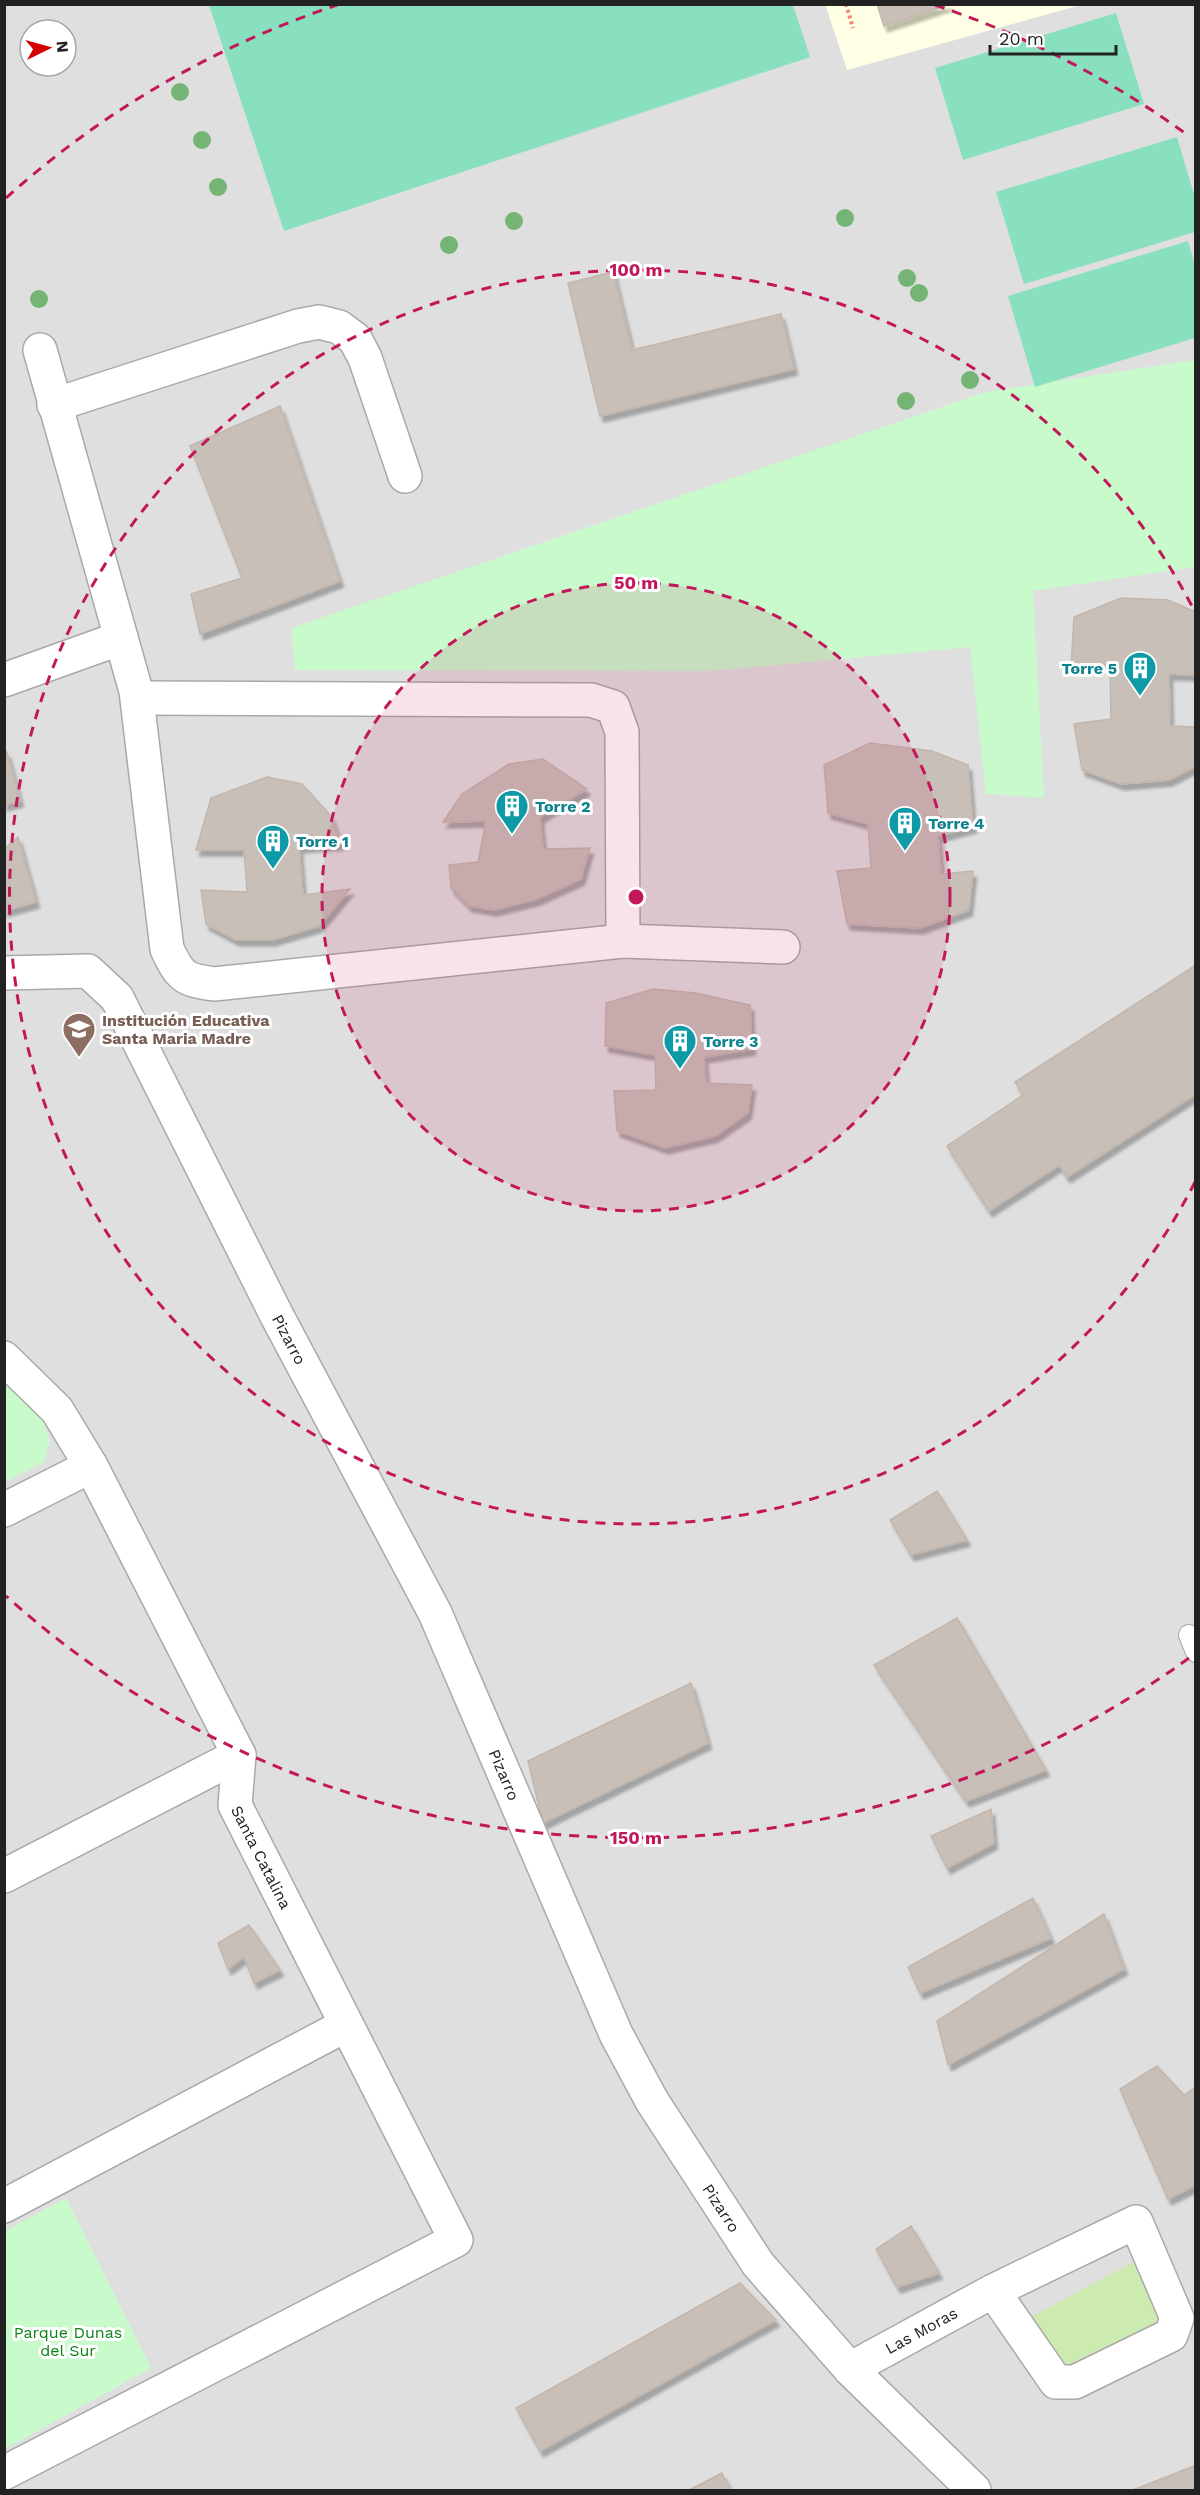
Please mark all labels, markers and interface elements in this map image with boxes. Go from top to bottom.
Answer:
north arrow [18,18,78,78]
scale bar [990,18,1116,56]
text: 20 m [999,28,1044,49]
text: N [52,40,72,53]
text: 100 m [609,259,663,280]
text: 50 m [614,572,658,593]
building icon: Torre 5 [1122,650,1158,697]
place label: Torre 5 [1062,659,1117,678]
building icon: Torre 2 [494,788,530,835]
place label: Torre 2 [535,797,591,816]
building icon: Torre 4 [887,805,923,852]
place label: Torre 4 [928,814,984,833]
building icon: Torre 1 [255,823,291,870]
place label: Torre 1 [296,832,349,851]
centre of rings [626,887,646,907]
school or university icon: Institución Educativa Santa Maria Madre [61,1011,97,1058]
place label: Institución Educativa Santa Maria Madre [102,1011,270,1048]
building icon: Torre 3 [662,1023,698,1070]
place label: Torre 3 [703,1032,759,1051]
street label: Pizarro [268,1311,310,1368]
street label: Pizarro [485,1746,524,1803]
street label: Santa Catalina [227,1802,296,1912]
text: 150 m [610,1827,662,1848]
street label: Pizarro [699,2180,744,2236]
street label: Las Moras [882,2303,961,2358]
park label: Parque Dunas del Sur [14,2323,122,2360]

